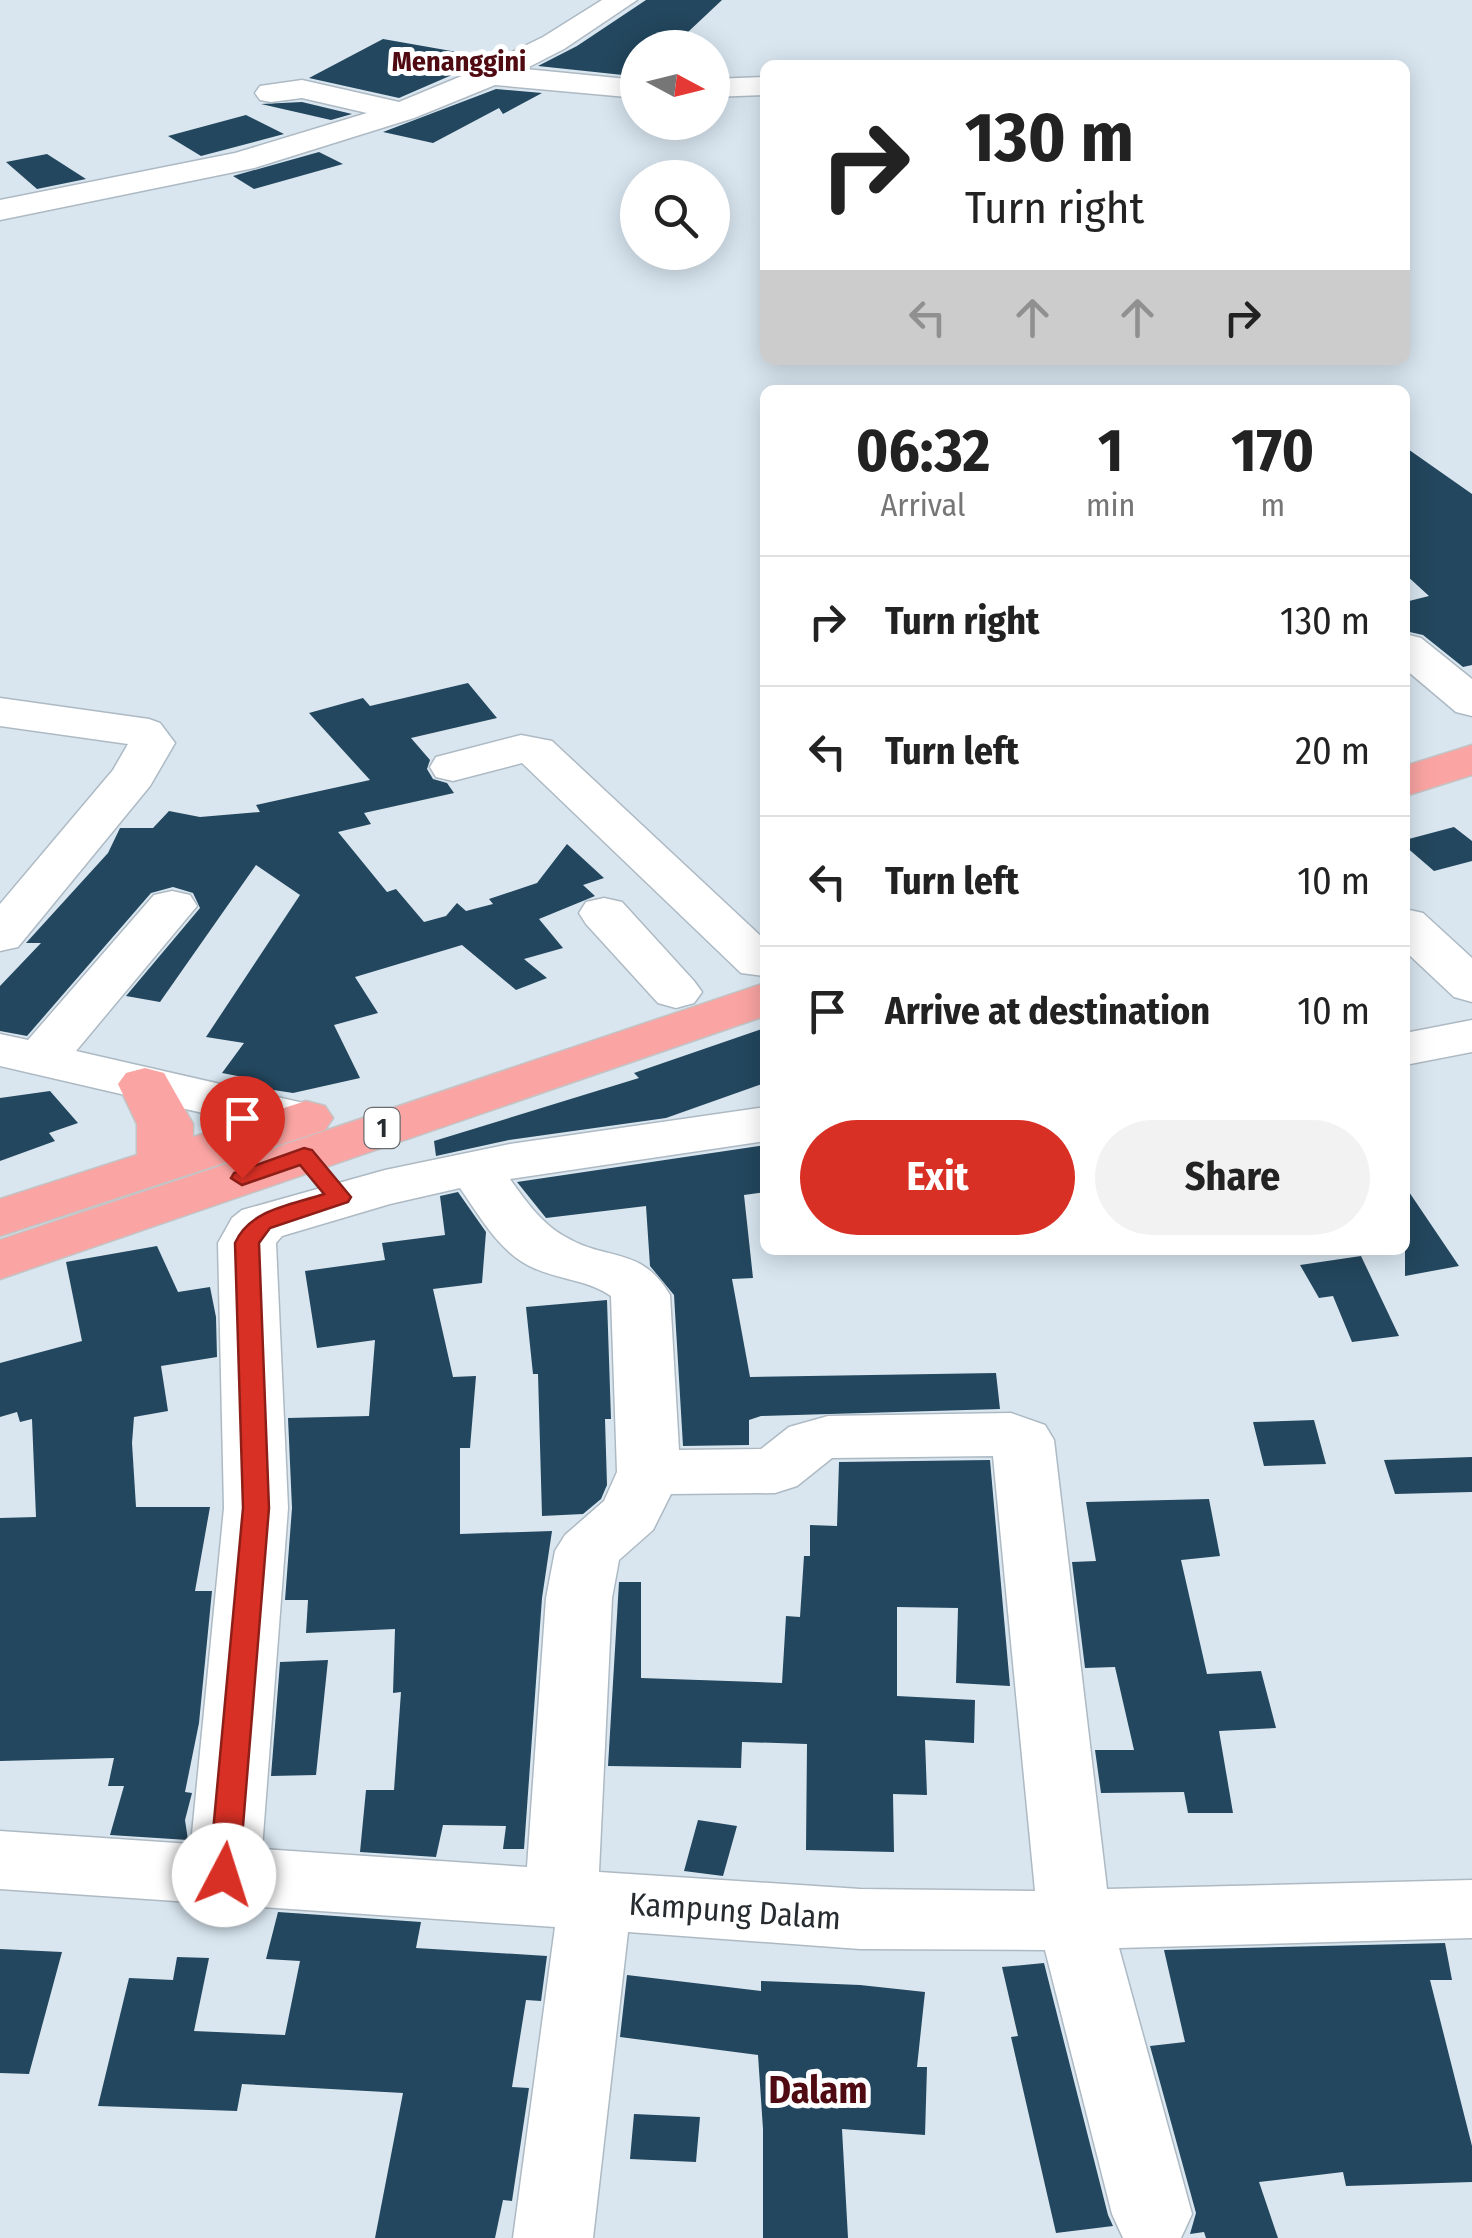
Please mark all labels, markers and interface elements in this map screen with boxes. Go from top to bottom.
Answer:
north arrow [620,30,730,140]
map controls [620,30,730,270]
district label: Menanggini [392,45,526,78]
text: 130 m [965,96,1134,180]
icon: right [800,100,930,230]
button: search [620,160,730,270]
text: Turn right [965,181,1144,235]
icon: left [900,290,955,345]
icon: ahead [1005,290,1060,345]
icon: ahead [1110,290,1165,345]
icon: right [1215,290,1270,345]
text: 06:32 [856,415,990,487]
text: 1 [1098,415,1123,487]
text: 170 [1231,415,1314,487]
text: Arrival [881,486,965,524]
text: min [1086,486,1135,524]
text: m [1260,486,1285,524]
icon: right [800,594,855,649]
text: Turn right [885,598,1039,644]
text: 130 m [1280,598,1370,644]
icon: left [800,724,855,779]
text: Turn left [885,728,1019,774]
text: 20 m [1295,728,1370,774]
icon: left [800,854,855,909]
text: Turn left [885,858,1019,904]
text: 10 m [1297,858,1370,904]
icon: arrive [800,984,855,1039]
text: Arrive at destination [885,988,1210,1034]
text: 10 m [1297,988,1370,1034]
pin [200,1076,285,1179]
icon: arrive [215,1091,270,1146]
road number: 1 [364,1108,400,1148]
button: Exit [800,1120,1075,1235]
button: Share [1095,1120,1370,1235]
position arrow [172,1823,276,1927]
street label: Kampung Dalam [628,1885,842,1937]
district label: Dalam [769,2067,867,2113]

